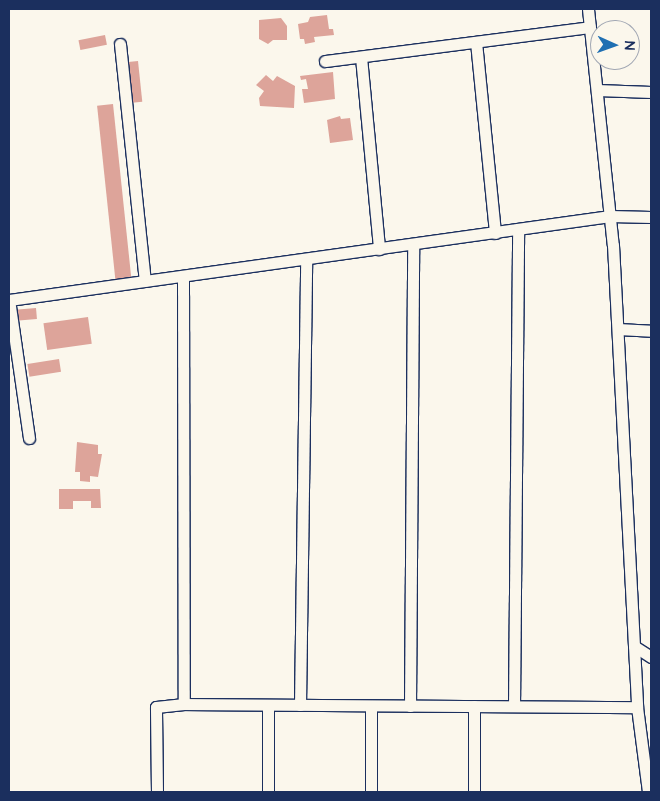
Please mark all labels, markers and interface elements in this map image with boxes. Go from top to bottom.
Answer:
north arrow [590,20,640,70]
text: N [619,41,639,50]

